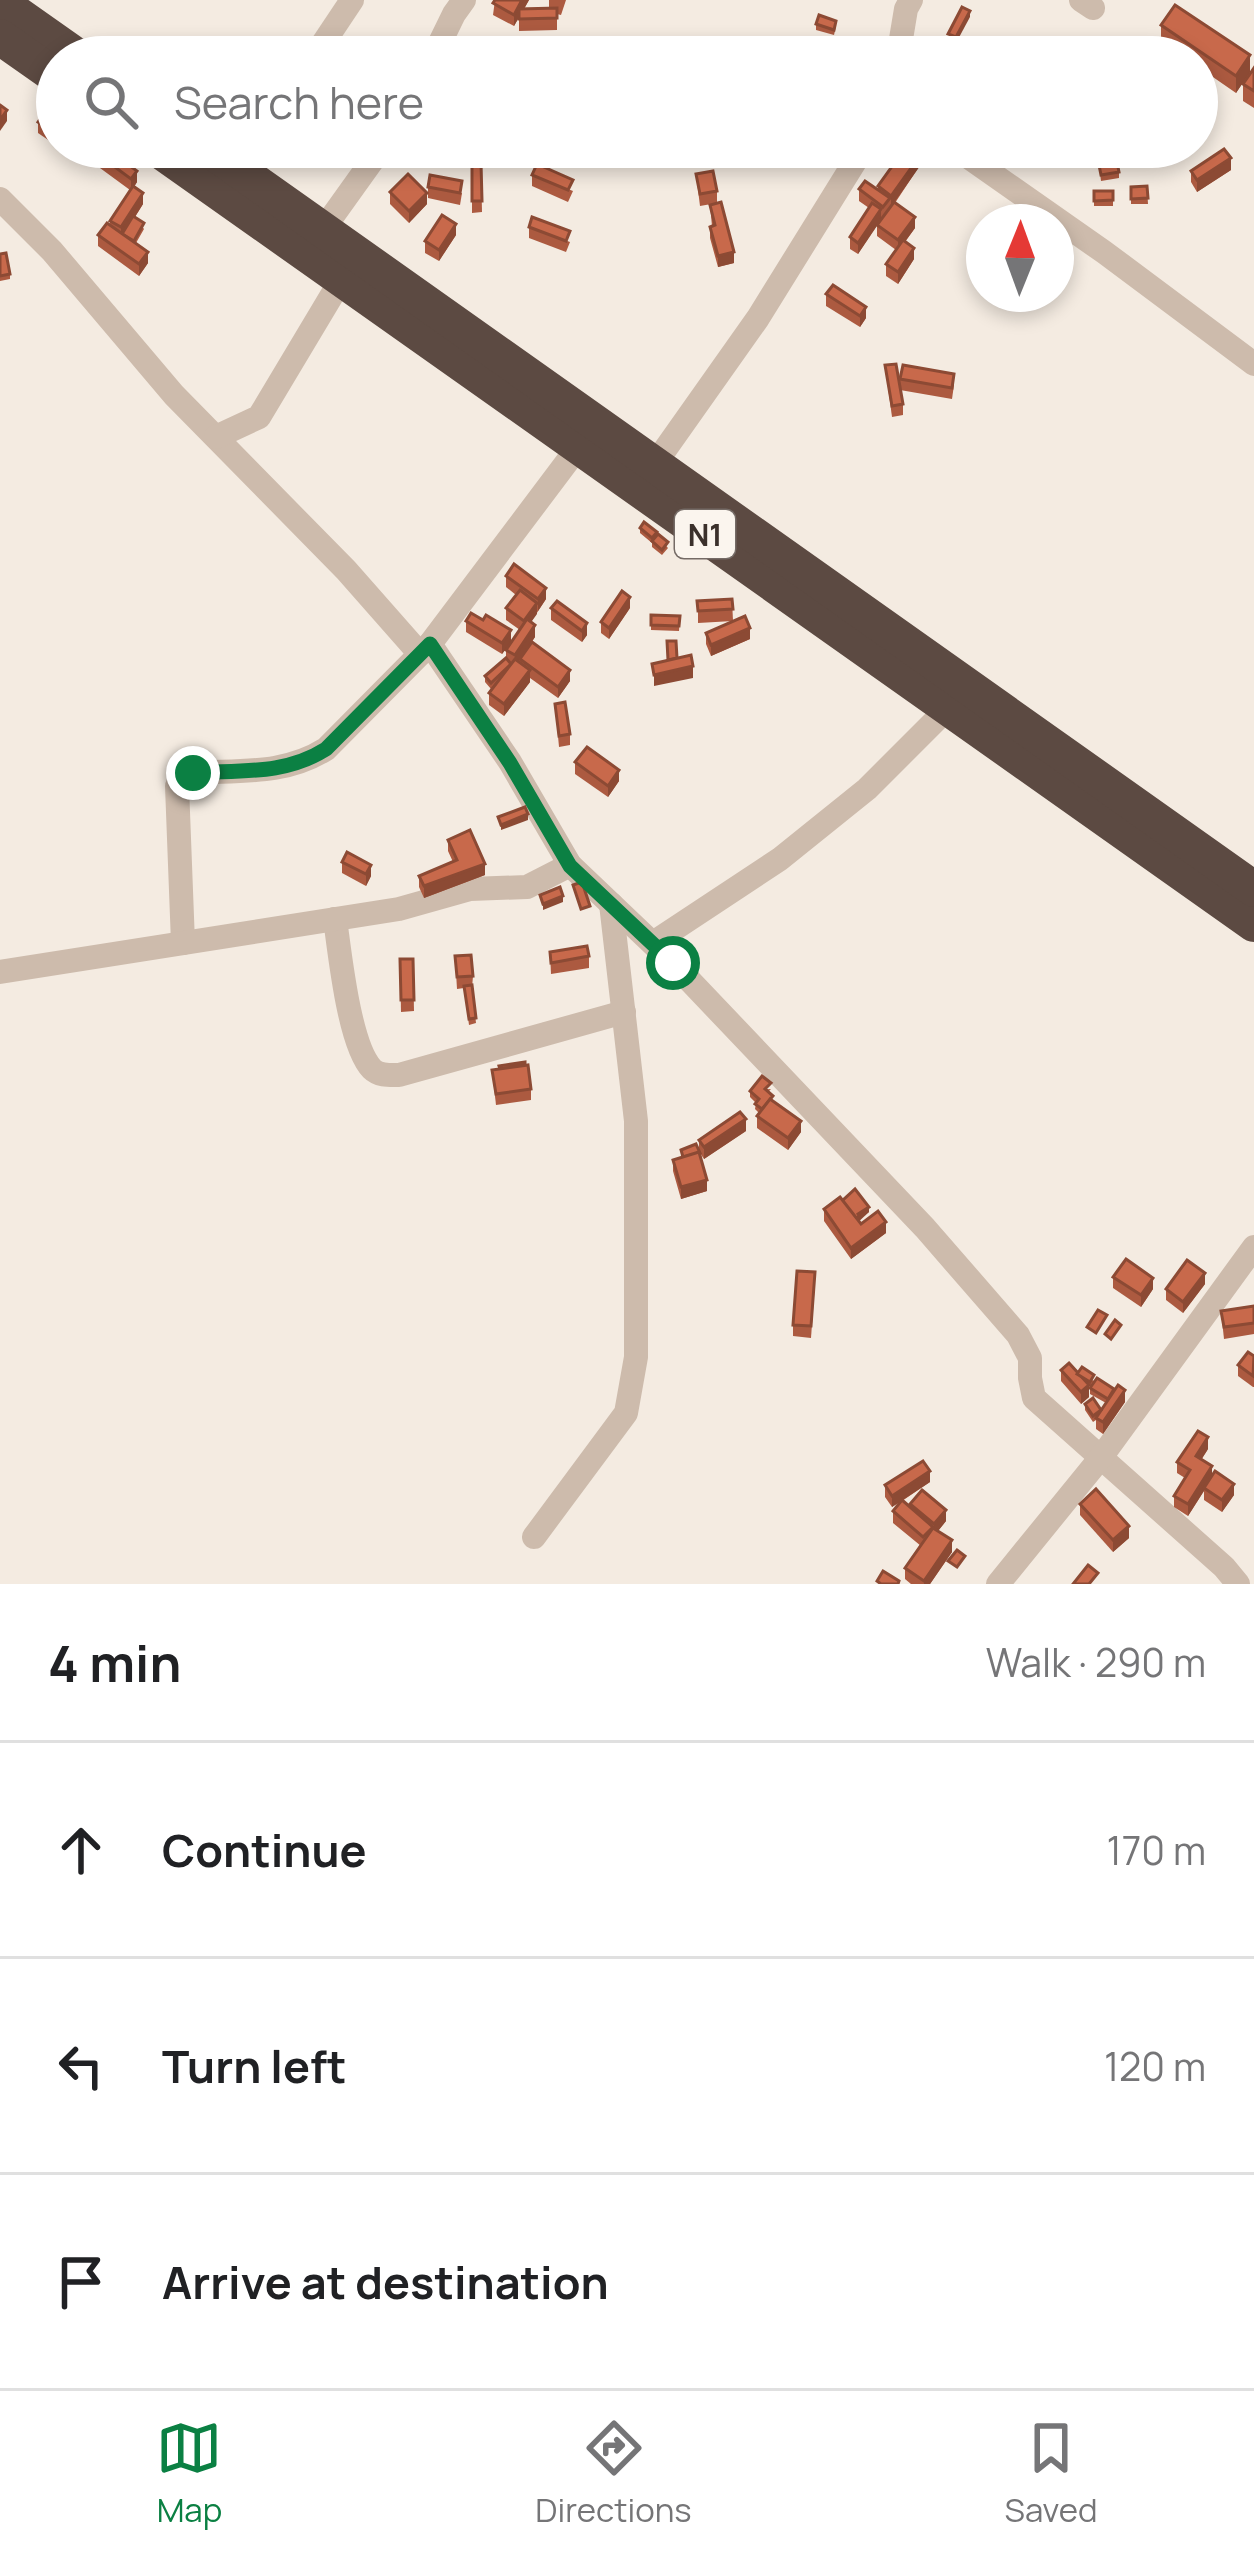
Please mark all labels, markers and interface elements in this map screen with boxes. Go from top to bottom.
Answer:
search box [36,36,1218,168]
icon: search [78,69,144,135]
text: Search here [174,71,424,133]
north arrow [966,204,1074,312]
road number: N1 [675,510,735,558]
route end [166,746,220,800]
route start [646,936,700,990]
text: 4 min [48,1628,181,1697]
text: Walk · 290 m [986,1635,1206,1689]
icon: ahead [48,1817,114,1883]
text: Continue [162,1819,367,1881]
text: 170 m [1107,1823,1206,1877]
icon: left [48,2033,114,2099]
text: Turn left [162,2035,347,2097]
text: 120 m [1104,2039,1206,2093]
icon: arrive [48,2249,114,2315]
text: Arrive at destination [162,2251,609,2313]
tab: Map [156,2415,222,2532]
tab: Directions [535,2415,692,2532]
tab: Saved [1005,2415,1098,2532]

